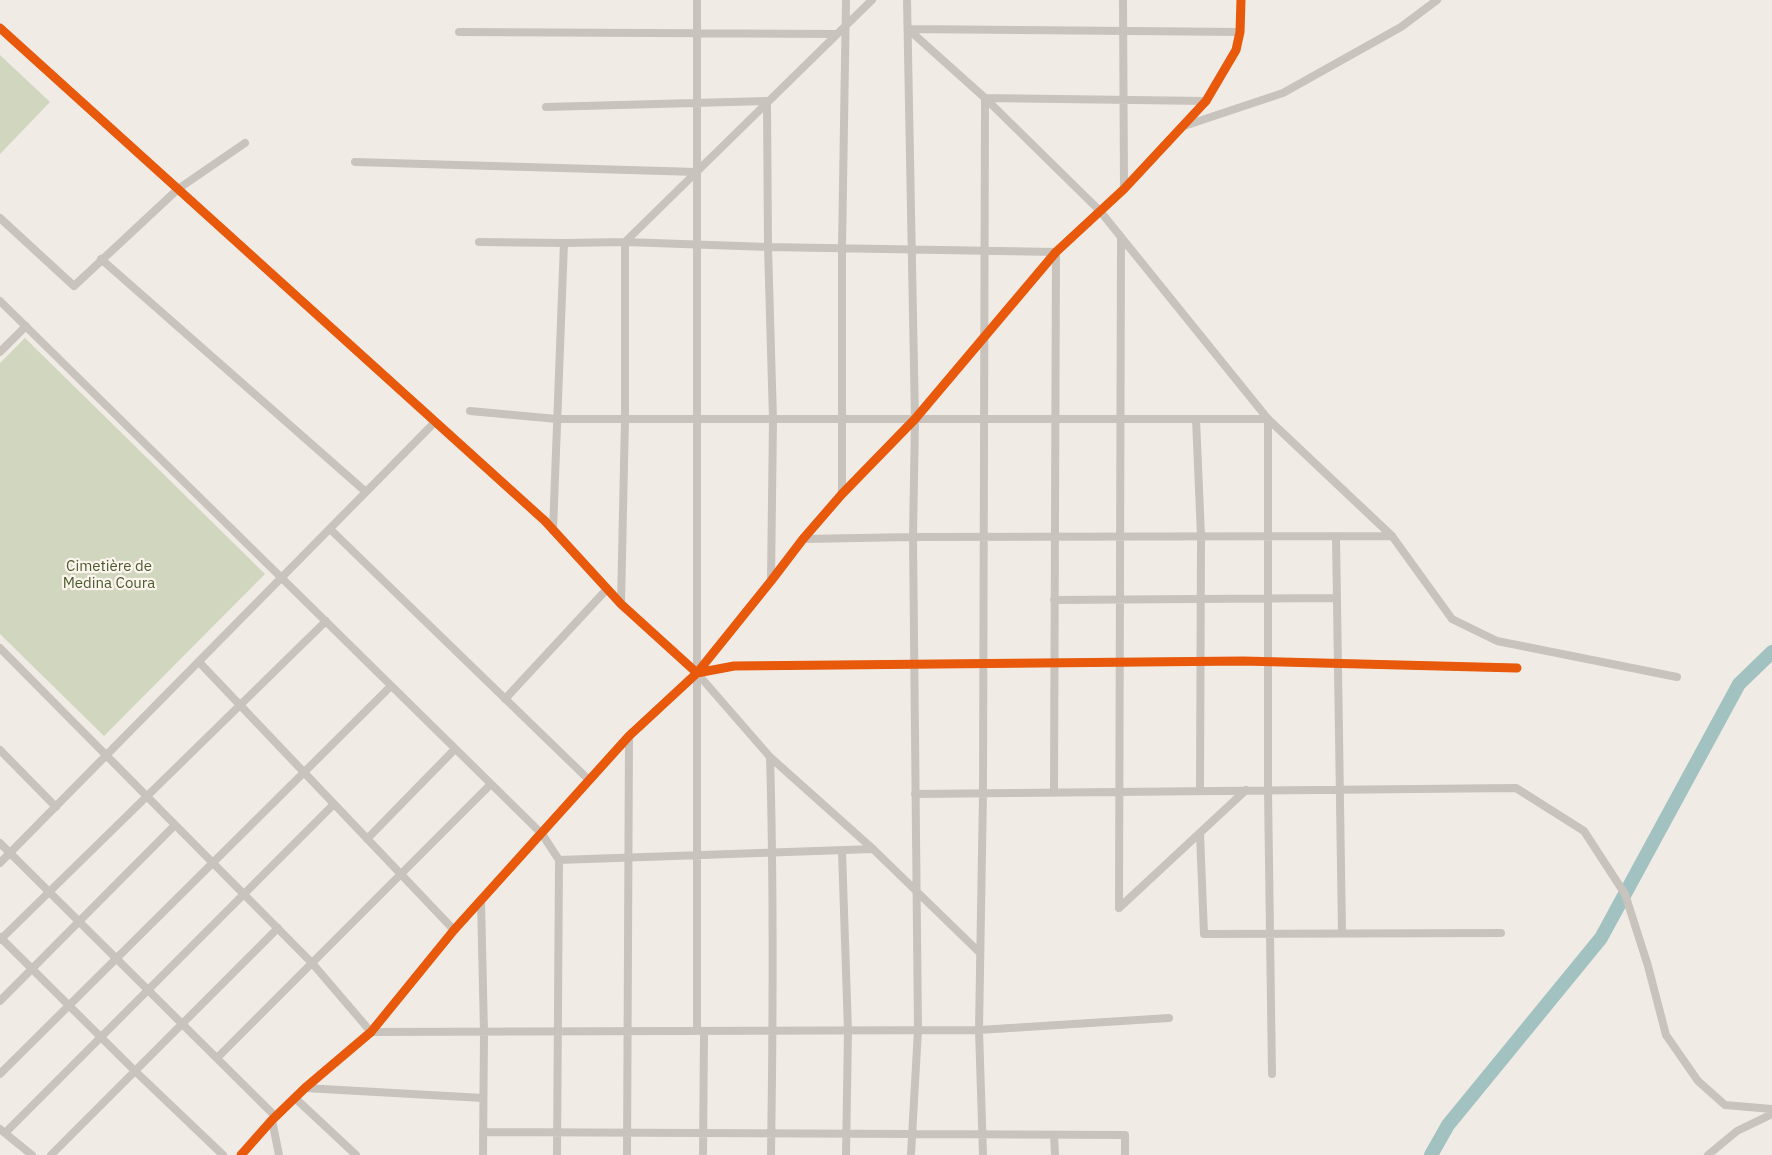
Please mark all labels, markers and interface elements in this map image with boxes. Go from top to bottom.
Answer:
park label: Cimetière de Medina Coura [63,558,155,593]

